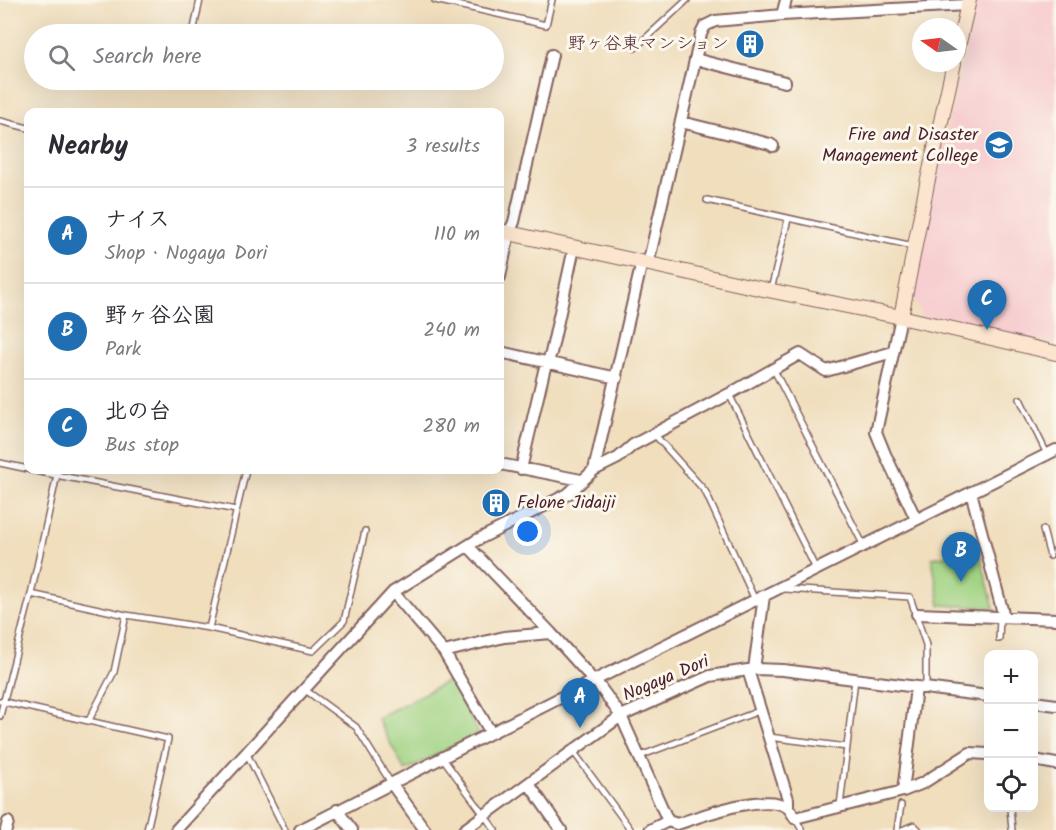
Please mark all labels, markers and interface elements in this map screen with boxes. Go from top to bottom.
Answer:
north arrow [912,18,966,72]
search box [24,24,504,90]
building icon: 野ヶ谷東マンション [734,28,766,60]
place label: 野ヶ谷東マンション [568,30,729,59]
text: Search here [93,40,201,75]
icon: search [45,41,78,74]
place label: Fire and Disaster Management College [822,121,979,171]
text: Nearby [48,126,128,168]
school or university icon: Fire and Disaster Management College [983,129,1015,161]
text: 3 results [406,131,480,163]
text: ナイス [105,203,170,238]
text: A [61,219,74,251]
text: 110 m [434,219,480,251]
text: Shop · Nogaya Dori [105,238,267,270]
pin: C [968,280,1006,330]
text: 野ヶ谷公園 [105,299,215,334]
text: B [61,315,74,347]
text: 240 m [423,315,480,347]
text: Park [105,334,141,366]
text: 北の台 [105,395,171,430]
text: C [61,411,74,443]
text: 280 m [422,411,480,443]
text: Bus stop [105,430,179,462]
building icon: Felone Jidaiji [480,487,512,519]
place label: Felone Jidaiji [517,489,616,518]
your location [513,517,542,546]
pin: B [942,532,980,582]
street label: Nogaya Dori [618,648,714,710]
map controls [984,650,1038,812]
button: + [984,650,1038,704]
pin: A [560,678,600,728]
button: − [984,704,1038,758]
button: locate [984,758,1038,812]

